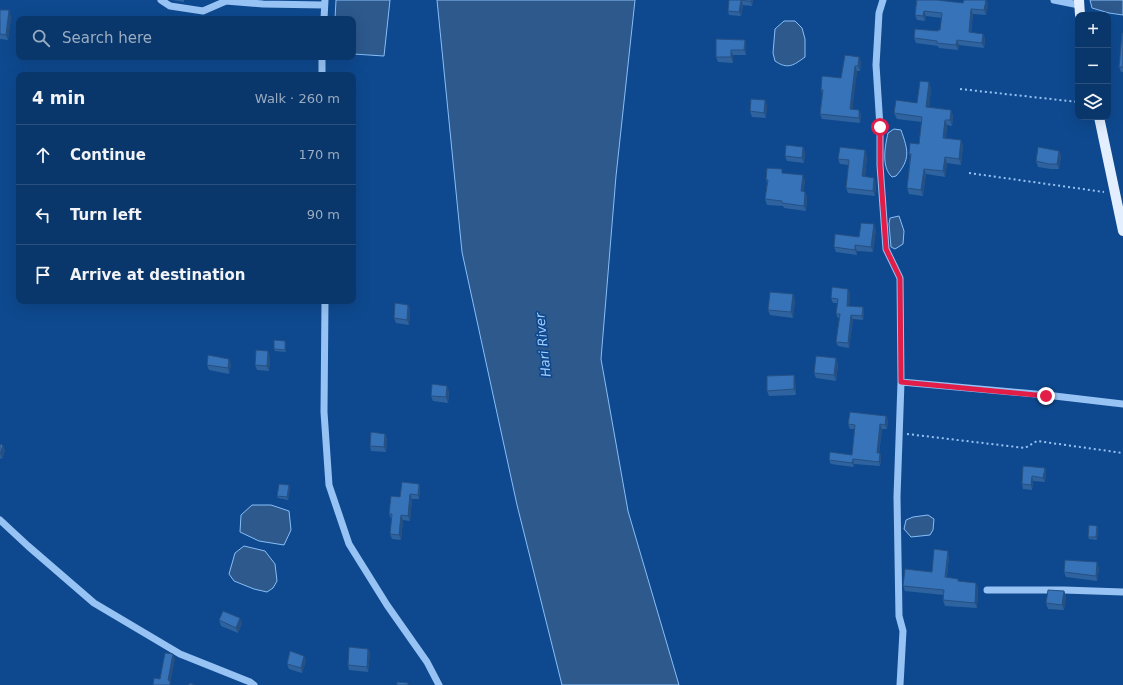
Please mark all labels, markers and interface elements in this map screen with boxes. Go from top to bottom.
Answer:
map controls [1075,12,1111,120]
button: + [1075,12,1111,48]
search box [16,16,356,60]
icon: search [30,27,52,49]
text: Search here [62,29,152,47]
button: − [1075,48,1111,84]
button: layers [1075,84,1111,120]
text: 4 min [32,88,85,108]
text: Walk · 260 m [255,91,340,106]
route start [871,118,889,136]
icon: ahead [32,144,54,166]
text: Continue [70,146,146,164]
text: 170 m [298,147,340,162]
icon: left [32,204,54,226]
text: Turn left [70,206,142,224]
text: 90 m [307,207,340,222]
icon: arrive [32,264,54,286]
text: Arrive at destination [70,266,245,284]
water label: Hari River [532,310,554,378]
route end [1037,387,1055,405]

